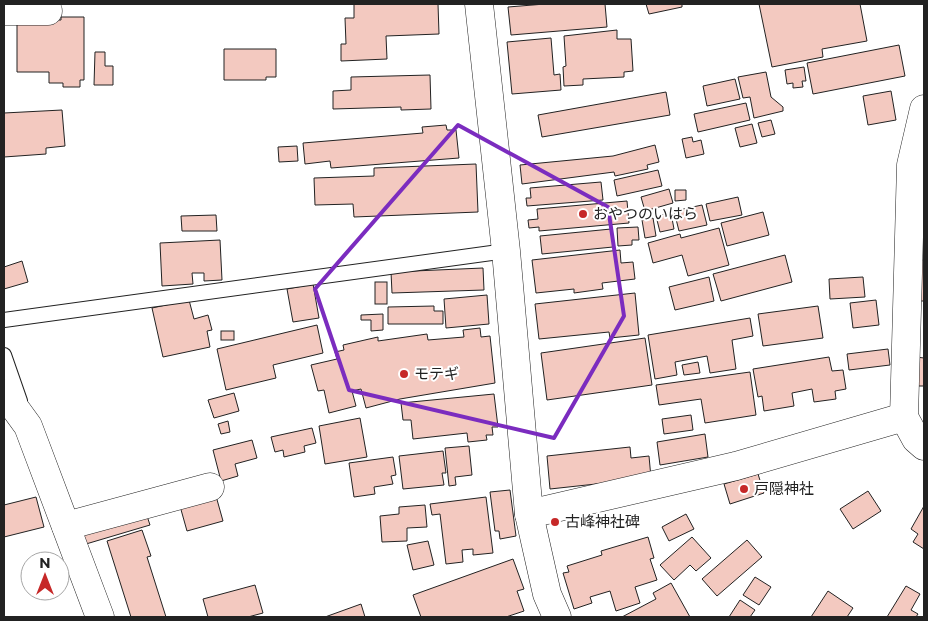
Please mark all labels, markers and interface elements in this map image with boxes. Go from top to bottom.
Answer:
place label: おやつのいはら [593,204,698,223]
marker: おやつのいはら [577,208,589,220]
place label: モテギ [414,364,459,383]
marker: モテギ [398,368,410,380]
place label: 戸隠神社 [754,479,814,498]
marker: 戸隠神社 [738,483,750,495]
place label: 古峰神社碑 [565,512,640,531]
marker: 古峰神社碑 [549,516,561,528]
north arrow [20,551,70,601]
text: N [39,554,51,572]

